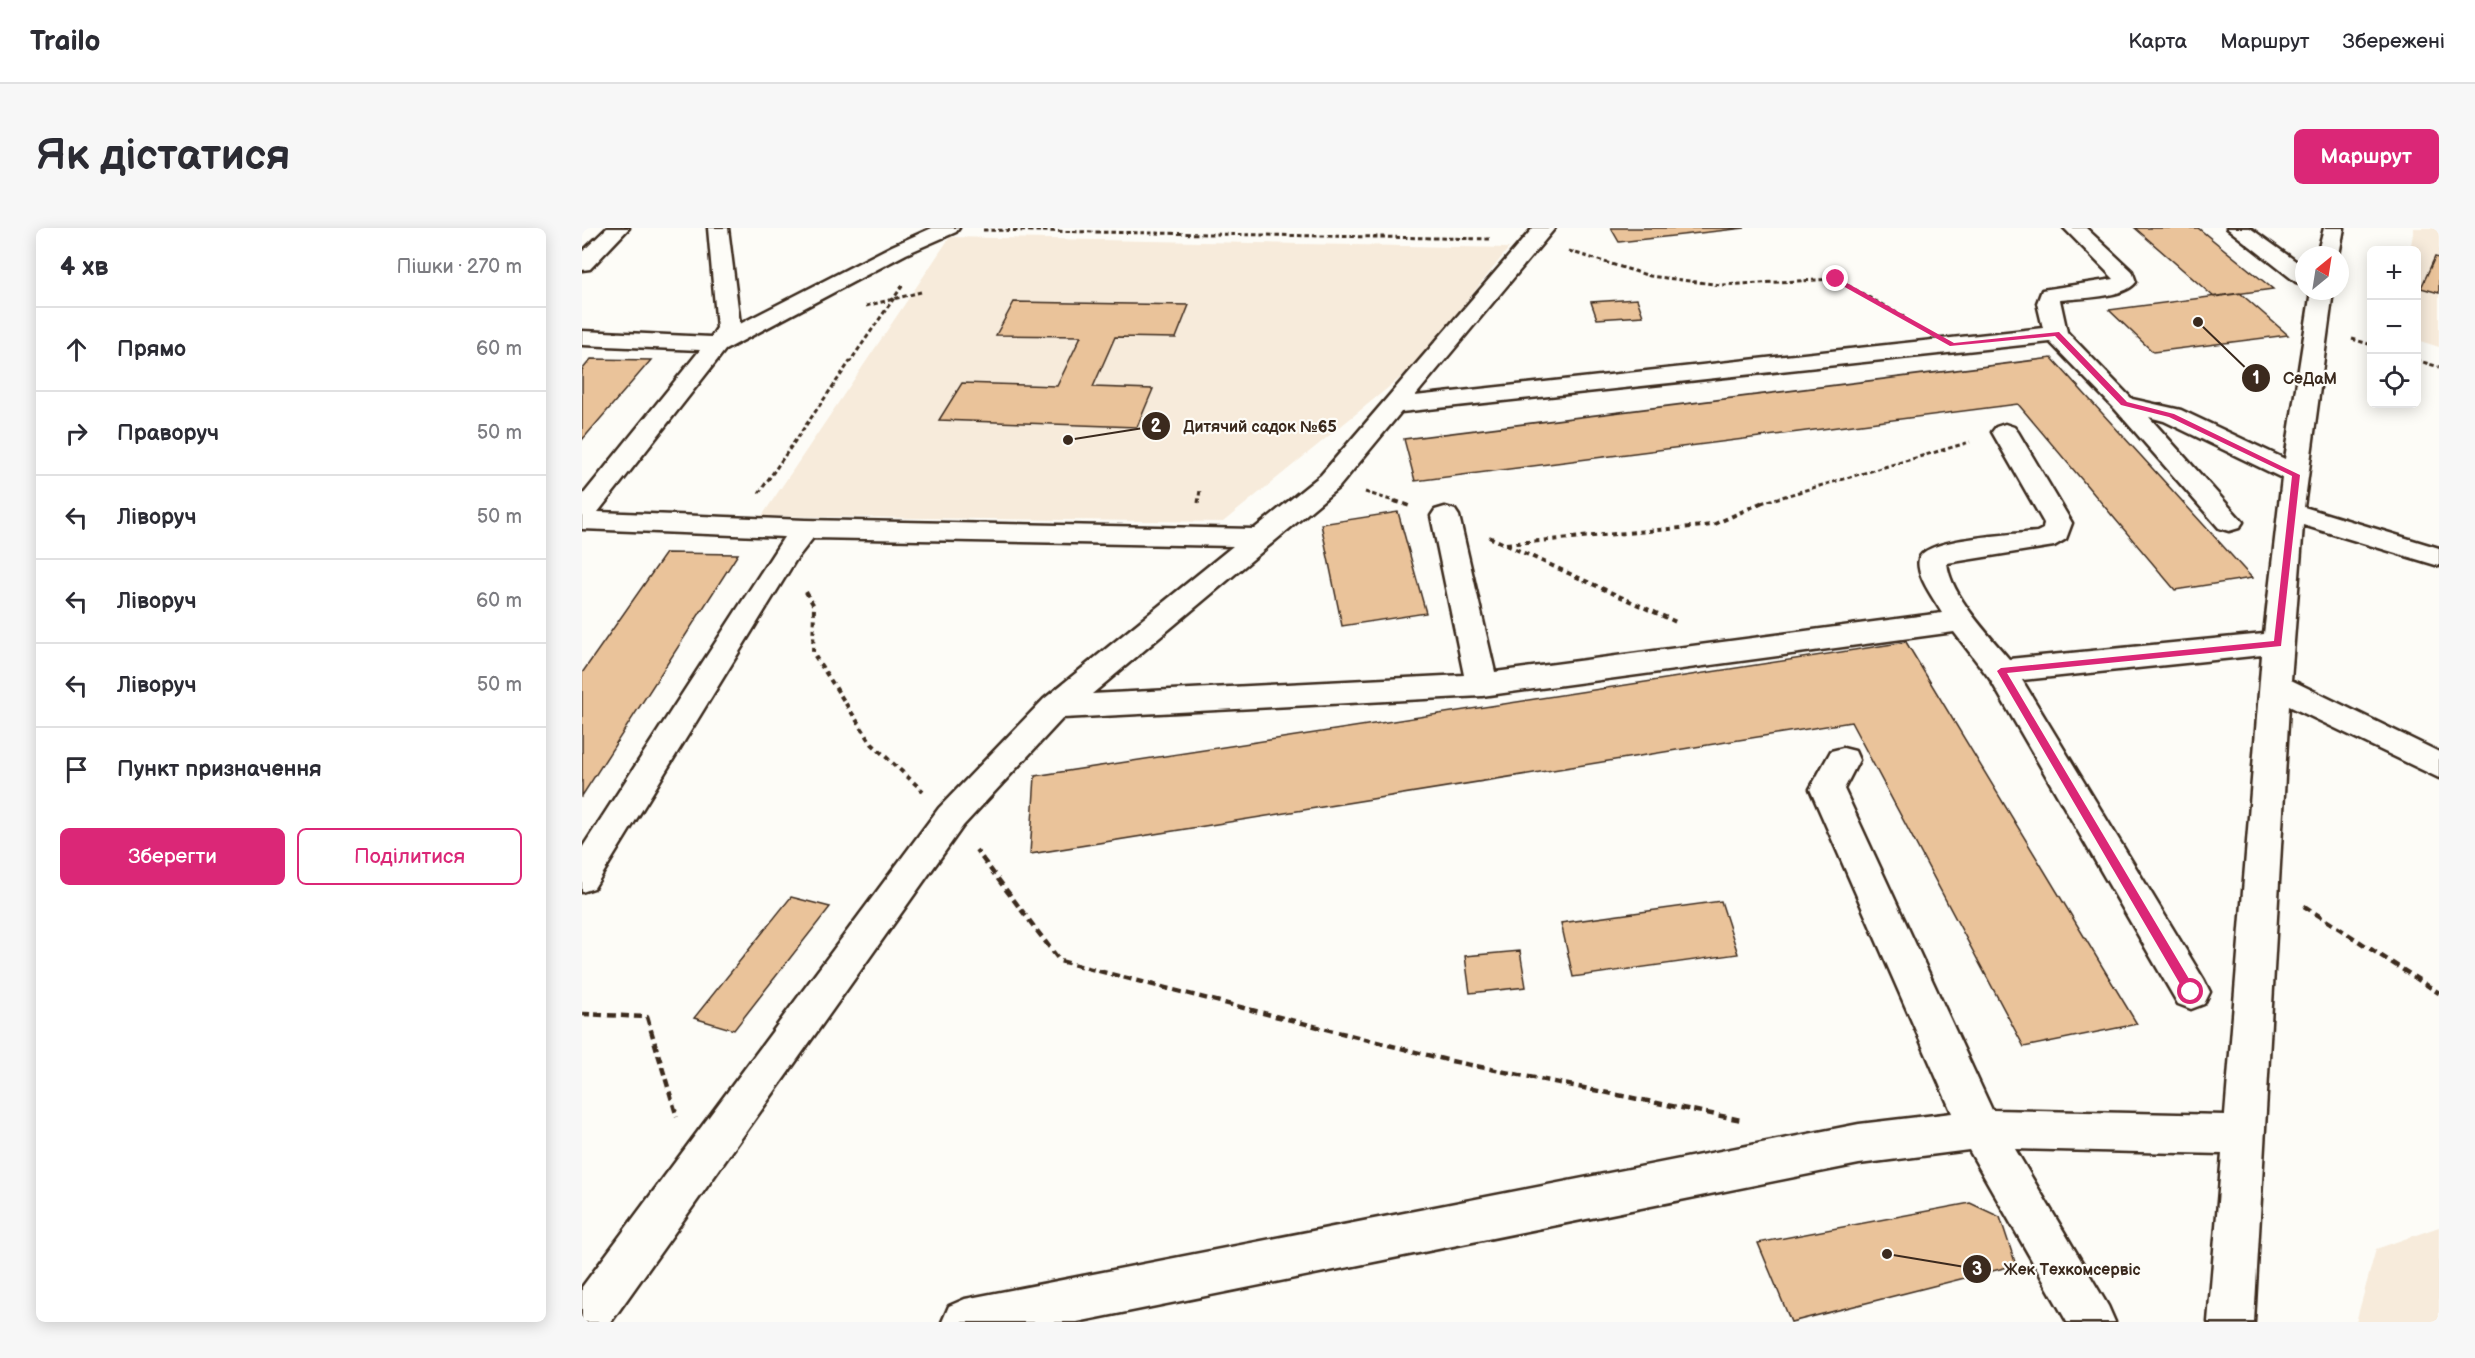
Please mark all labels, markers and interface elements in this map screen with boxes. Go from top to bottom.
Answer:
text: Trailo [30,25,101,58]
text: Карта [2128,29,2187,54]
text: Маршрут [2220,29,2310,54]
text: Збережені [2343,29,2445,54]
button: Маршрут [2294,129,2439,184]
text: Як дістатися [36,131,290,182]
north arrow [2295,246,2349,300]
map controls [2367,246,2421,408]
button: + [2367,246,2421,300]
text: 4 хв [60,252,108,283]
text: Пішки · 270 m [397,255,522,279]
route end [1822,265,1848,291]
button: − [2367,300,2421,354]
icon: ahead [60,333,93,366]
text: Прямо [117,336,186,363]
text: 60 m [476,337,522,361]
button: locate [2367,354,2421,408]
callout: СеДаМ [2241,361,2349,395]
text: 1 [2252,368,2260,389]
text: СеДаМ [2283,370,2337,389]
callout: Дитячий садок №65 [1141,409,1349,443]
text: 2 [1151,416,1162,437]
icon: right [60,417,93,450]
text: Дитячий садок №65 [1183,418,1337,437]
text: Праворуч [117,420,219,447]
text: 50 m [477,421,522,445]
icon: left [60,501,93,534]
text: Ліворуч [117,504,197,531]
text: 50 m [477,505,522,529]
icon: left [60,585,93,618]
text: Ліворуч [117,588,197,615]
text: 60 m [476,589,522,613]
icon: left [60,669,93,702]
text: Ліворуч [117,672,197,699]
text: 50 m [477,673,522,697]
icon: arrive [60,753,93,786]
text: Пункт призначення [117,756,322,783]
button: Зберегти [60,828,285,885]
button: Поділитися [297,828,522,885]
route start [2177,978,2203,1004]
callout: Жек Техкомсервіс [1962,1252,2153,1286]
text: 3 [1972,1259,1982,1280]
text: Жек Техкомсервіс [2003,1261,2141,1280]

